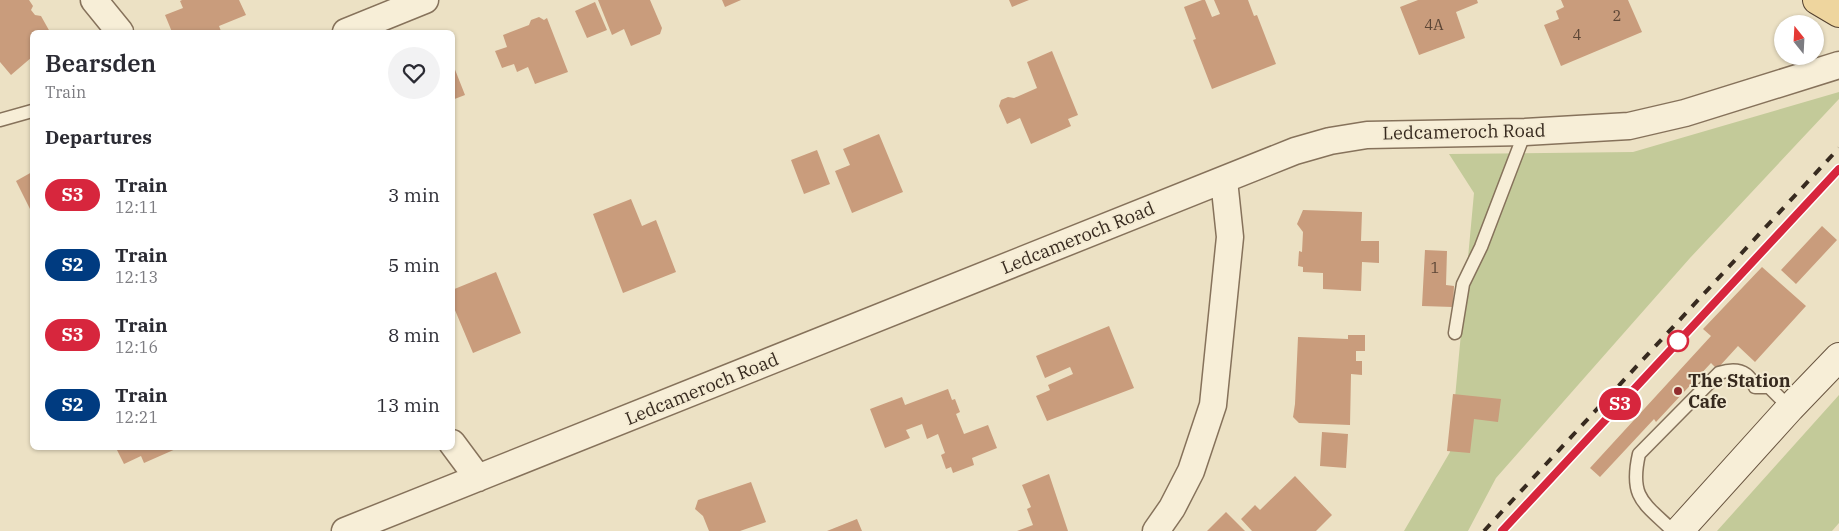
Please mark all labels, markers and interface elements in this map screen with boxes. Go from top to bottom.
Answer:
house number: 2 [1612,6,1622,25]
house number: 4A [1424,15,1444,34]
north arrow [1774,15,1824,65]
map controls [1774,15,1824,65]
house number: 4 [1572,25,1582,44]
text: Bearsden [45,47,156,79]
button: heart [388,47,440,99]
text: Train [45,82,86,102]
street label: Ledcameroch Road [1382,119,1546,144]
text: Departures [45,125,152,149]
text: Train [115,173,167,197]
text: S3 [61,183,84,206]
text: 3 min [388,183,440,207]
street label: Ledcameroch Road [998,196,1158,279]
text: 12:11 [115,197,158,217]
text: Train [115,243,167,267]
text: S2 [61,253,84,276]
text: 5 min [388,253,440,277]
house number: 1 [1430,258,1440,277]
text: 12:13 [115,267,158,287]
text: Train [115,313,167,337]
text: S3 [61,323,84,346]
text: 8 min [388,323,440,347]
unlabelled marker [1667,330,1689,352]
text: 12:16 [115,337,158,357]
street label: Ledcameroch Road [622,347,782,430]
place label: The Station Cafe [1688,369,1791,413]
text: Train [115,383,167,407]
marker: The Station Cafe [1672,385,1684,397]
line badge: S3 [1598,388,1642,420]
text: S3 [1609,392,1631,415]
text: S2 [61,393,84,416]
text: 13 min [377,393,440,417]
text: 12:21 [115,407,158,427]

